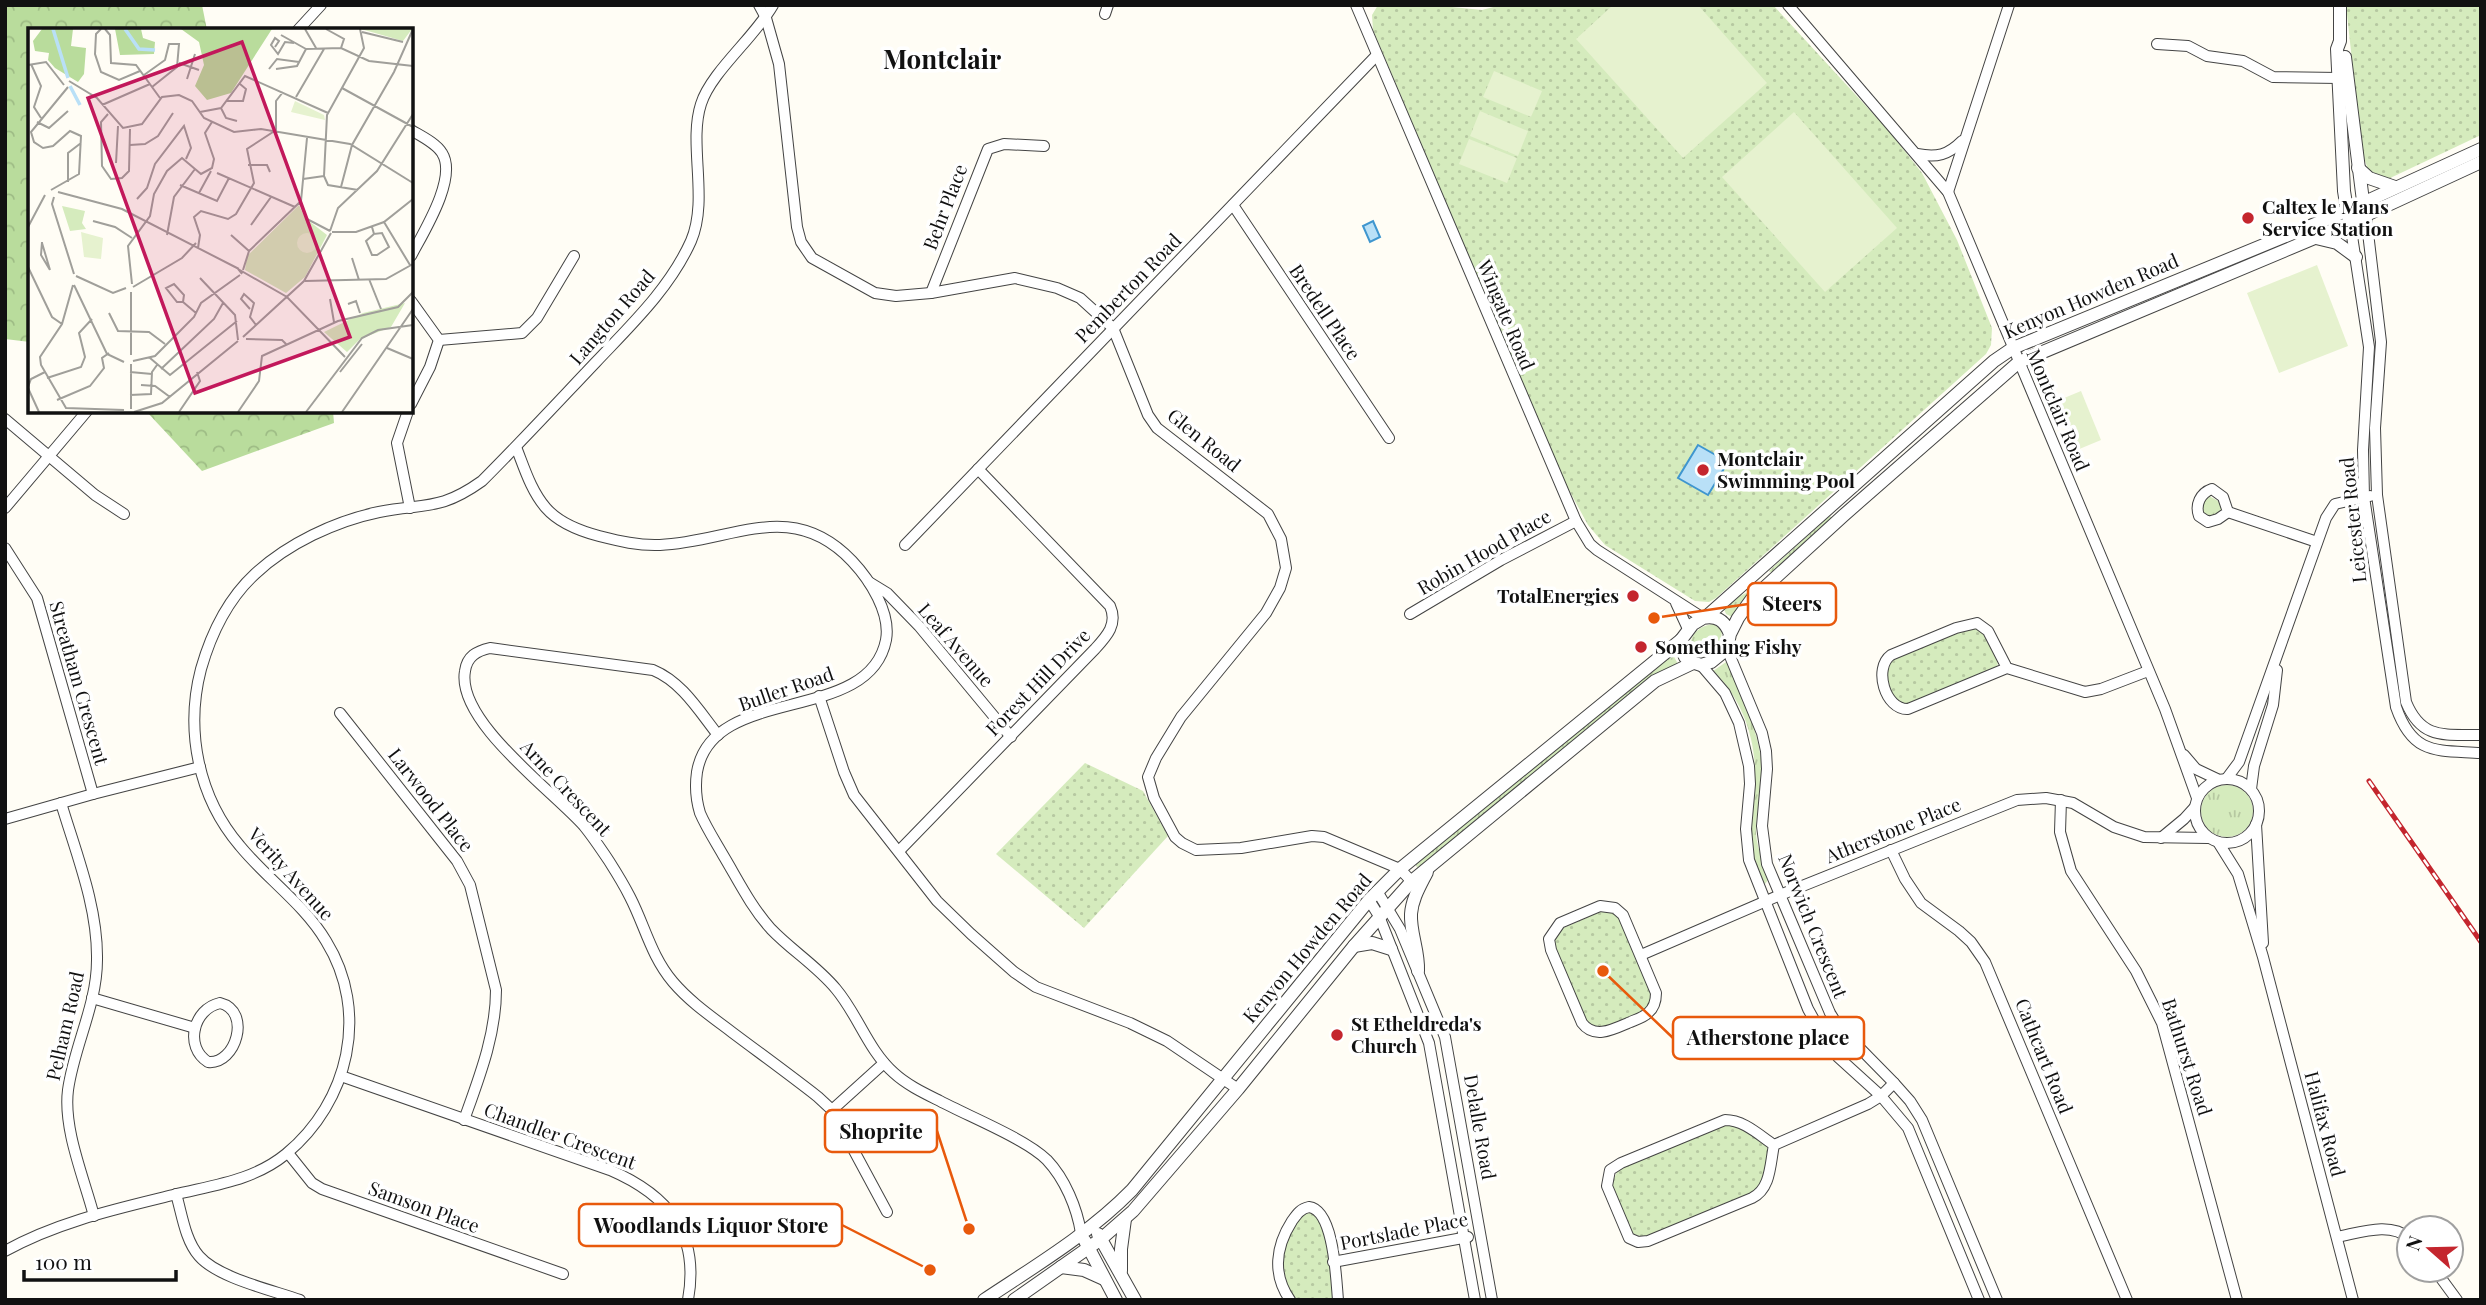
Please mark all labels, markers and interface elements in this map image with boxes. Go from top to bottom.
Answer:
inset map [28,28,413,413]
district label: Montclair [883,41,1001,76]
street label: Behr Place [916,160,972,253]
place label: Caltex le Mans Service Station [2262,193,2394,241]
marker: Caltex le Mans Service Station [2240,210,2256,226]
street label: Pemberton Road [1068,227,1186,348]
street label: Kenyon Howden Road [1999,246,2182,344]
street label: Wingate Road [1472,255,1542,374]
street label: Bredell Place [1284,258,1367,364]
street label: Langton Road [563,263,660,370]
street label: Montclair Road [2021,345,2096,475]
street label: Glen Road [1162,402,1247,477]
place label: Montclair Swimming Pool [1717,445,1855,493]
street label: Leicester Road [2332,456,2372,584]
marker: Montclair Swimming Pool [1695,462,1711,478]
street label: Robin Hood Place [1412,502,1555,600]
place label: TotalEnergies [1497,582,1619,608]
callout: Steers [1748,583,1836,625]
marker: TotalEnergies [1625,588,1641,604]
text: Steers [1762,588,1822,616]
street label: Leaf Avenue [913,597,1000,692]
street label: Streatham Crescent [44,598,116,768]
street label: Forest Hill Drive [979,622,1095,741]
place label: Something Fishy [1655,633,1802,659]
marker: Something Fishy [1633,639,1649,655]
street label: Buller Road [735,660,837,716]
street label: Arne Crescent [515,733,618,841]
street label: Larwood Place [383,742,480,857]
street label: Atherstone Place [1820,790,1964,868]
street label: Verity Avenue [242,820,341,926]
street label: Norwich Crescent [1773,850,1855,1002]
street label: Kenyon Howden Road [1236,867,1377,1028]
street label: Pelham Road [39,969,89,1083]
street label: Cathcart Road [2010,994,2080,1117]
street label: Bathurst Road [2157,995,2219,1119]
place label: St Etheldreda's Church [1351,1010,1482,1058]
callout: Atherstone place [1673,1017,1864,1059]
text: Atherstone place [1686,1022,1849,1050]
marker: St Etheldreda's Church [1329,1027,1345,1043]
street label: Halifax Road [2299,1068,2353,1179]
street label: Delalle Road [1459,1072,1503,1182]
street label: Chandler Crescent [481,1095,640,1175]
callout: Shoprite [825,1110,937,1152]
text: Shoprite [839,1116,923,1144]
street label: Samson Place [365,1174,483,1238]
callout: Woodlands Liquor Store [579,1204,842,1246]
street label: Portslade Place [1338,1205,1470,1255]
text: Woodlands Liquor Store [593,1210,828,1238]
north arrow [2395,1214,2465,1284]
text: N [2399,1232,2428,1254]
scale bar [24,1238,177,1282]
text: 100 m [35,1247,92,1275]

